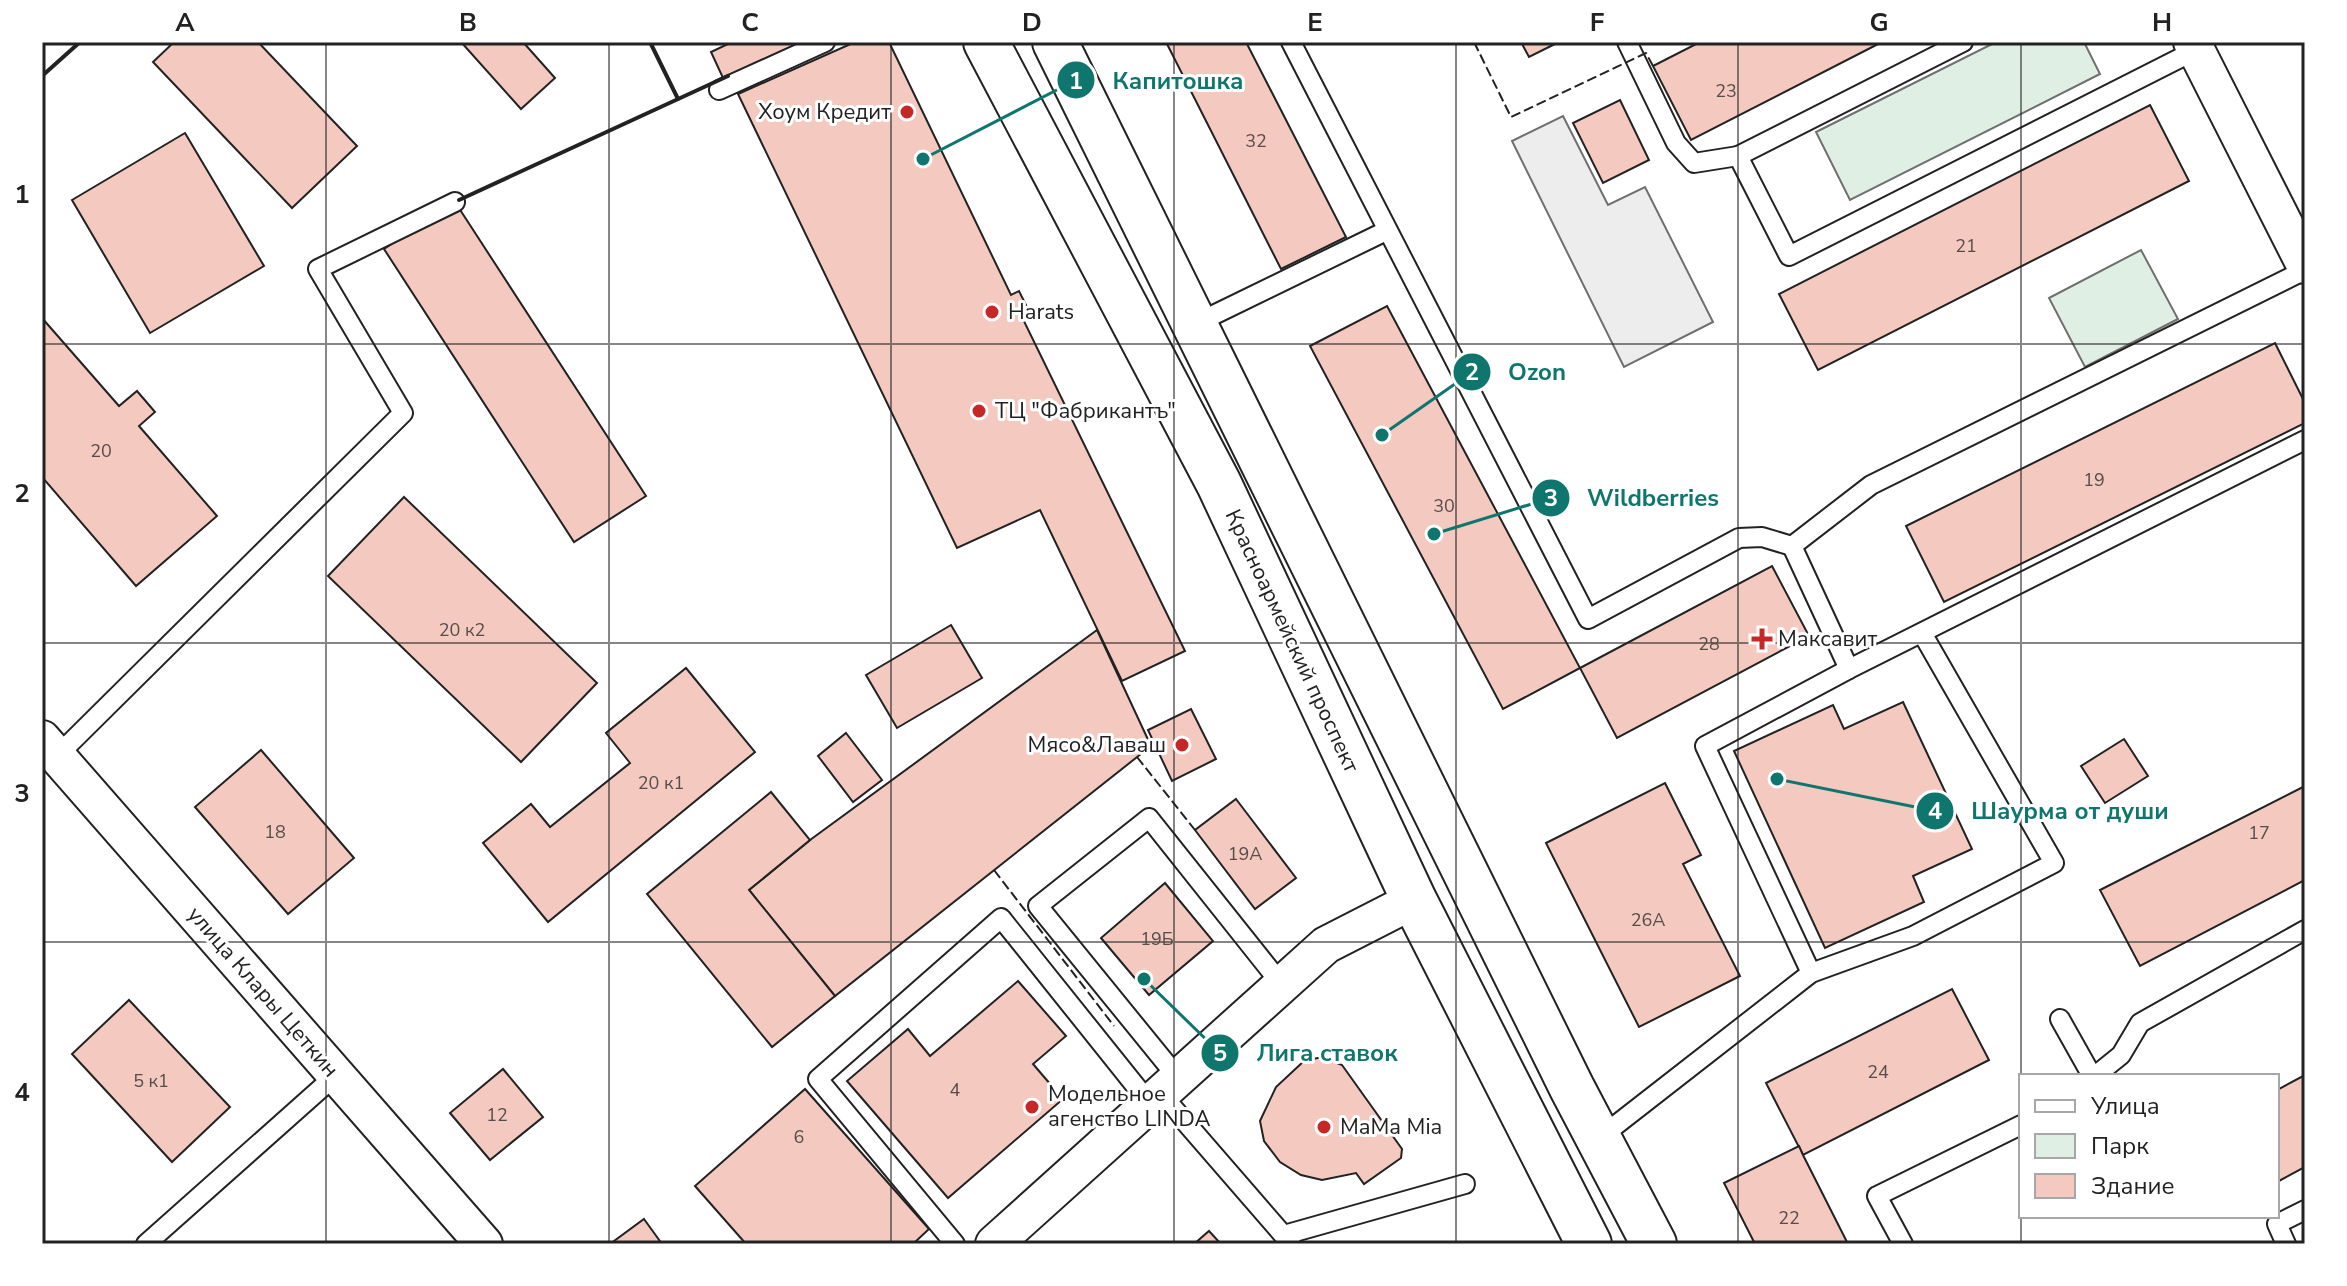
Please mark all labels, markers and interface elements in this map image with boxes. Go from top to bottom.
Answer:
text: A [175,5,195,40]
text: B [459,5,477,40]
text: C [741,5,759,40]
text: D [1022,5,1042,40]
text: E [1307,5,1323,40]
text: F [1590,5,1604,40]
text: G [1869,5,1889,40]
text: H [2152,5,2172,40]
callout: Капитошка [1056,56,1259,104]
text: 1 [1069,65,1083,97]
text: Капитошка [1113,65,1243,97]
house number: 23 [1715,79,1737,103]
place label: Хоум Кредит [758,97,891,127]
marker: Хоум Кредит [898,103,916,121]
house number: 32 [1245,129,1267,153]
text: 1 [14,177,30,212]
house number: 21 [1955,234,1977,258]
place label: Harats [1008,297,1074,327]
marker: Harats [983,303,1001,321]
callout: Ozon [1452,348,1582,396]
text: 2 [1465,356,1479,388]
text: Ozon [1508,356,1566,388]
place label: ТЦ "Фабрикантъ" [995,396,1176,426]
marker: ТЦ "Фабрикантъ" [970,402,988,420]
house number: 20 [90,439,112,463]
house number: 19 [2083,468,2105,492]
callout: Wildberries [1531,474,1735,522]
text: 2 [14,476,30,511]
text: 3 [1544,482,1558,514]
text: Wildberries [1587,482,1719,514]
house number: 30 [1433,494,1455,518]
street label: Красноармейский проспект [1218,505,1366,778]
house number: 20 к2 [439,618,485,642]
place label: Максавит [1778,624,1877,654]
marker: Максавит [1753,630,1771,648]
house number: 28 [1698,632,1720,656]
place label: Мясо&Лаваш [1028,730,1166,760]
marker: Мясо&Лаваш [1173,736,1191,754]
house number: 20 к1 [638,771,684,795]
text: 3 [14,776,30,811]
callout: Шаурма от души [1915,787,2185,835]
text: 4 [1928,795,1942,827]
text: Шаурма от души [1971,795,2169,827]
house number: 18 [264,820,286,844]
house number: 17 [2248,821,2270,845]
house number: 19А [1228,842,1262,866]
street label: улица Клары Цеткин [181,900,345,1084]
house number: 26А [1631,908,1665,932]
house number: 19Б [1140,927,1174,951]
callout: Лига ставок [1200,1029,1414,1077]
text: 5 [1213,1037,1227,1069]
text: Лига ставок [1256,1037,1398,1069]
house number: 24 [1867,1060,1889,1084]
house number: 5 к1 [133,1069,169,1093]
legend [2019,1074,2279,1218]
text: 4 [14,1075,30,1110]
house number: 4 [950,1078,961,1102]
place label: Модельное агенство LINDA [1048,1079,1211,1134]
text: Улица [2090,1090,2160,1122]
marker: Модельное агенство LINDA [1023,1098,1041,1116]
house number: 12 [486,1103,508,1127]
place label: MaMa Mia [1340,1112,1442,1142]
marker: MaMa Mia [1315,1118,1333,1136]
house number: 6 [794,1125,804,1149]
text: Парк [2091,1130,2149,1162]
text: Здание [2091,1170,2175,1202]
house number: 22 [1778,1206,1800,1230]

